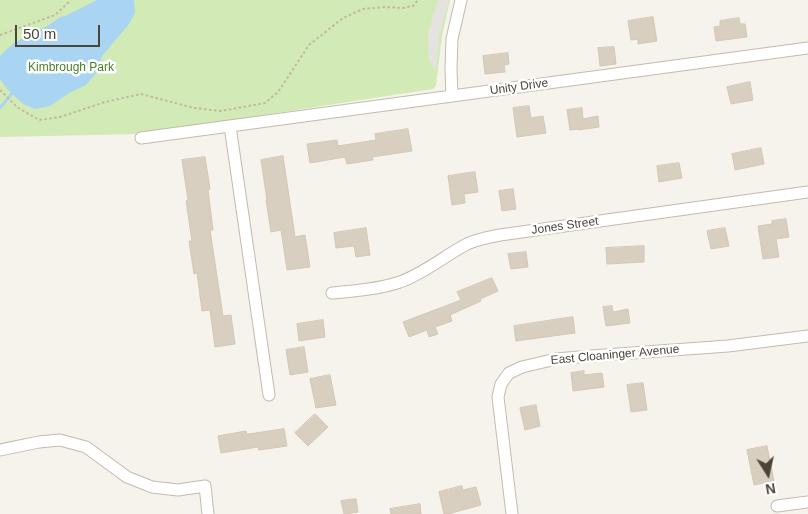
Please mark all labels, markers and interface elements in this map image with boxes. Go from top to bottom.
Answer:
scale bar [18,15,102,47]
text: 50 m [23,25,56,42]
park label: Kimbrough Park [28,61,114,75]
street label: Unity Drive [489,76,549,98]
street label: Jones Street [531,214,599,238]
street label: East Cloaninger Avenue [550,342,680,368]
north arrow [743,449,793,499]
text: N [764,480,777,498]

